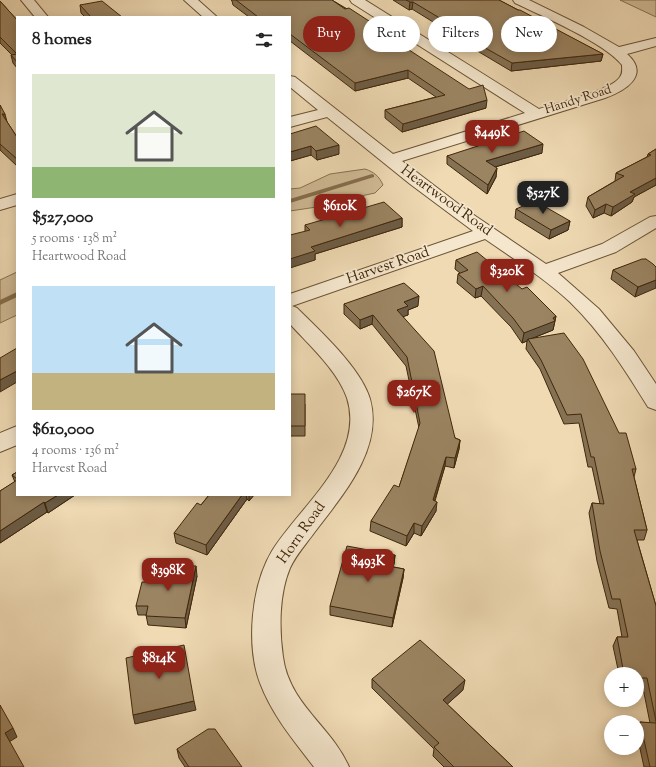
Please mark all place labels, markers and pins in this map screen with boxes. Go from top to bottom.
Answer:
pin: $449K [464,120,520,154]
pin: $527K [515,181,571,215]
pin: $610K [312,194,368,228]
pin: $320K [479,259,535,293]
pin: $267K [386,380,442,414]
pin: $493K [340,549,396,583]
pin: $398K [140,558,196,592]
pin: $814K [131,646,187,680]

